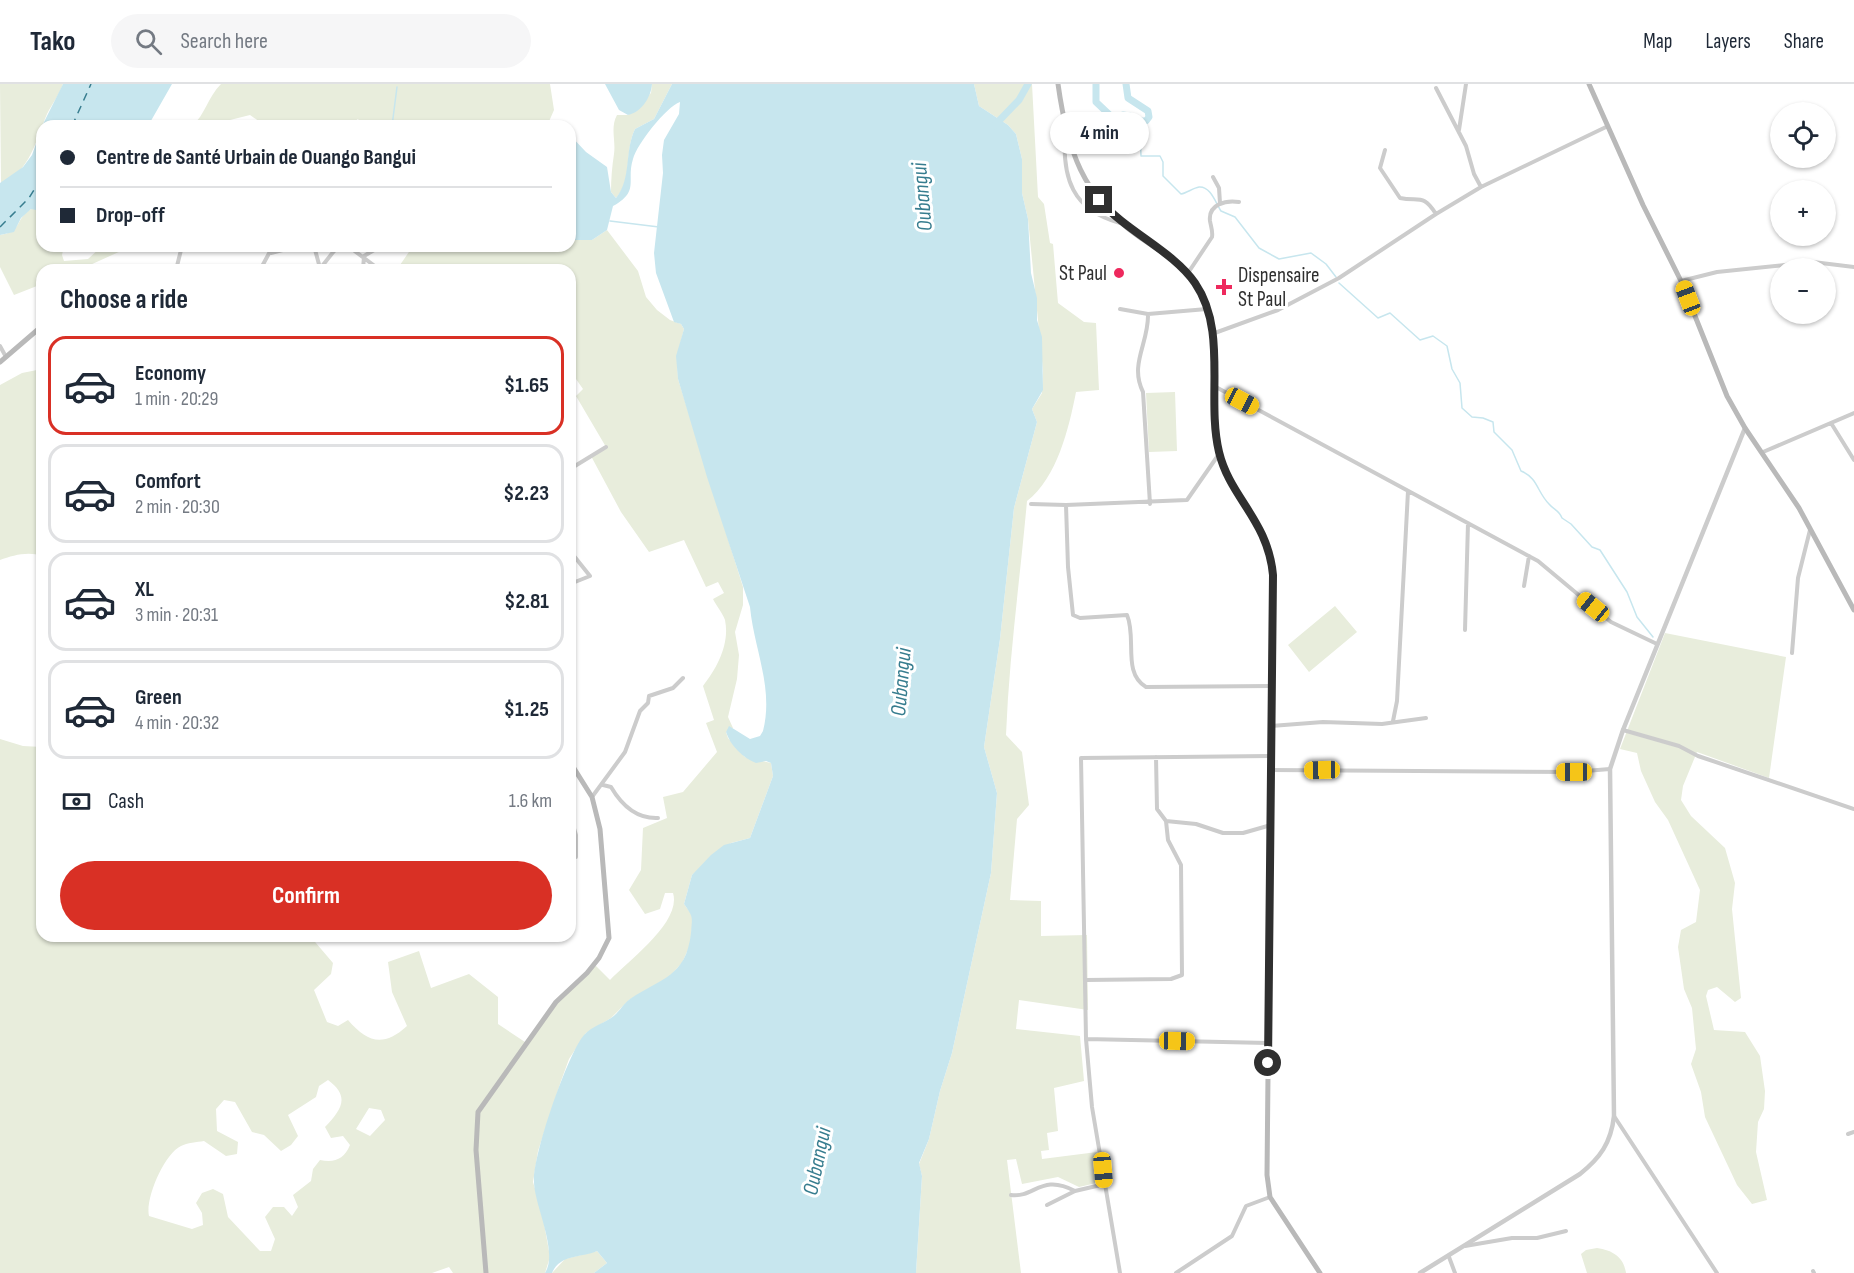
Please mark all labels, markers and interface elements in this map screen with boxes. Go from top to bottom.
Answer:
search box [111,14,531,68]
text: Tako [30,25,75,58]
icon: search [132,25,165,58]
text: Search here [180,28,268,55]
text: Map [1643,29,1672,54]
text: Layers [1705,29,1751,54]
text: Share [1784,29,1824,54]
map controls [1770,102,1836,324]
button: locate [1770,102,1836,168]
callout: 4 min [1050,113,1148,155]
text: 4 min [1080,121,1119,145]
text: Centre de Santé Urbain de Ouango Bangui [96,144,416,171]
water label: Oubangui [906,161,939,232]
button: + [1770,180,1836,246]
route end [1085,186,1112,213]
text: Drop-off [96,202,165,229]
button: − [1770,258,1836,324]
place label: St Paul [1059,261,1107,286]
place label: Dispensaire St Paul [1238,263,1319,312]
marker: St Paul [1112,266,1126,280]
marker: Dispensaire St Paul [1215,278,1233,296]
car [1673,278,1703,318]
text: Choose a ride [60,284,188,316]
icon: car [63,359,117,413]
text: Economy [135,360,206,387]
text: $1.65 [504,372,549,399]
car [1222,385,1262,417]
text: 1 min · 20:29 [135,387,218,411]
icon: car [63,467,117,521]
text: Comfort [135,468,201,495]
text: $2.23 [503,480,549,507]
text: 2 min · 20:30 [135,495,220,519]
icon: car [63,575,117,629]
text: XL [135,576,154,603]
text: $2.81 [504,588,549,615]
car [1573,589,1613,625]
text: 3 min · 20:31 [135,603,218,627]
water label: Oubangui [885,646,918,717]
icon: car [63,683,117,737]
text: Green [135,684,182,711]
text: $1.25 [504,696,549,723]
text: 4 min · 20:32 [135,711,219,735]
car [1304,761,1340,779]
car [1556,763,1592,781]
icon: cash [60,785,93,818]
text: Cash [108,788,144,815]
text: 1.6 km [509,789,552,813]
button: Confirm [60,861,552,930]
car [1159,1032,1195,1050]
route start [1254,1049,1281,1076]
water label: Oubangui [797,1124,838,1198]
car [1092,1151,1114,1189]

